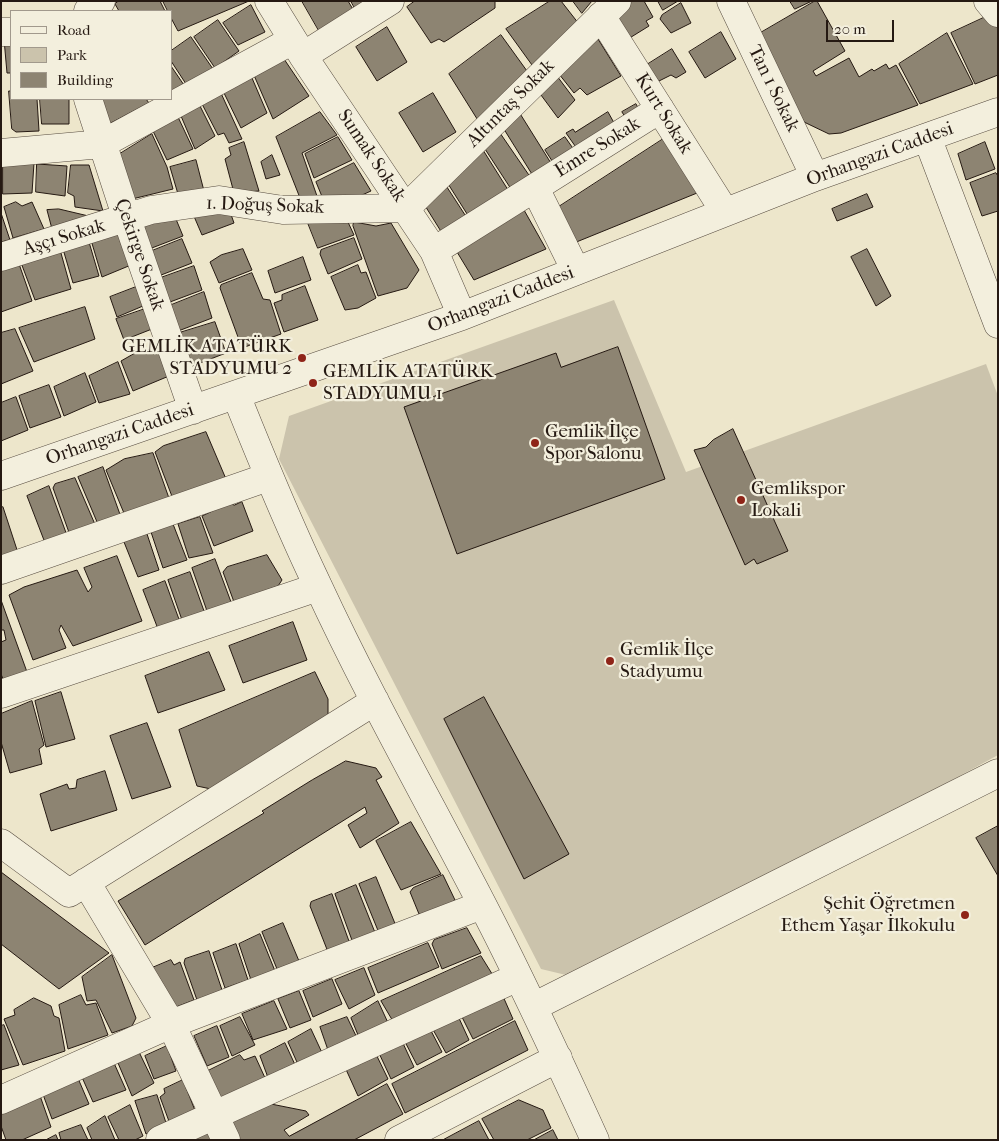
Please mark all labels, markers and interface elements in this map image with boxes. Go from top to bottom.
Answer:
legend [10,10,172,100]
scale bar [829,10,896,42]
text: 20 m [834,20,866,38]
text: Road [57,21,90,39]
street label: Tan 1 Sokak [742,42,804,136]
text: Park [57,46,87,64]
street label: Altıntaş Sokak [462,55,560,153]
street label: Kurt Sokak [629,69,697,159]
text: Building [57,71,113,89]
street label: Sumak Sokak [332,105,410,207]
street label: Emre Sokak [551,113,645,183]
street label: Orhangazi Caddesi [803,118,957,192]
street label: 1. Doğuş Sokak [206,193,324,219]
street label: Çekirge Sokak [109,196,169,314]
street label: Aşçı Sokak [20,215,108,261]
street label: Orhangazi Caddesi [425,262,577,338]
place label: GEMLİK ATATÜRK STADYUMU 2 [122,336,292,380]
marker: GEMLİK ATATÜRK STADYUMU 2 [296,352,308,364]
place label: GEMLİK ATATÜRK STADYUMU 1 [323,361,493,405]
marker: GEMLİK ATATÜRK STADYUMU 1 [307,377,319,389]
street label: Orhangazi Caddesi [43,399,197,471]
place label: Gemlik İlçe Spor Salonu [545,421,642,465]
marker: Gemlik İlçe Spor Salonu [529,437,541,449]
place label: Gemlikspor Lokali [751,478,845,522]
marker: Gemlikspor Lokali [735,494,747,506]
place label: Gemlik İlçe Stadyumu [620,639,714,683]
marker: Gemlik İlçe Stadyumu [604,655,616,667]
place label: Şehit Öğretmen Ethem Yaşar İlkokulu [781,893,955,937]
marker: Şehit Öğretmen Ethem Yaşar İlkokulu [959,909,971,921]

